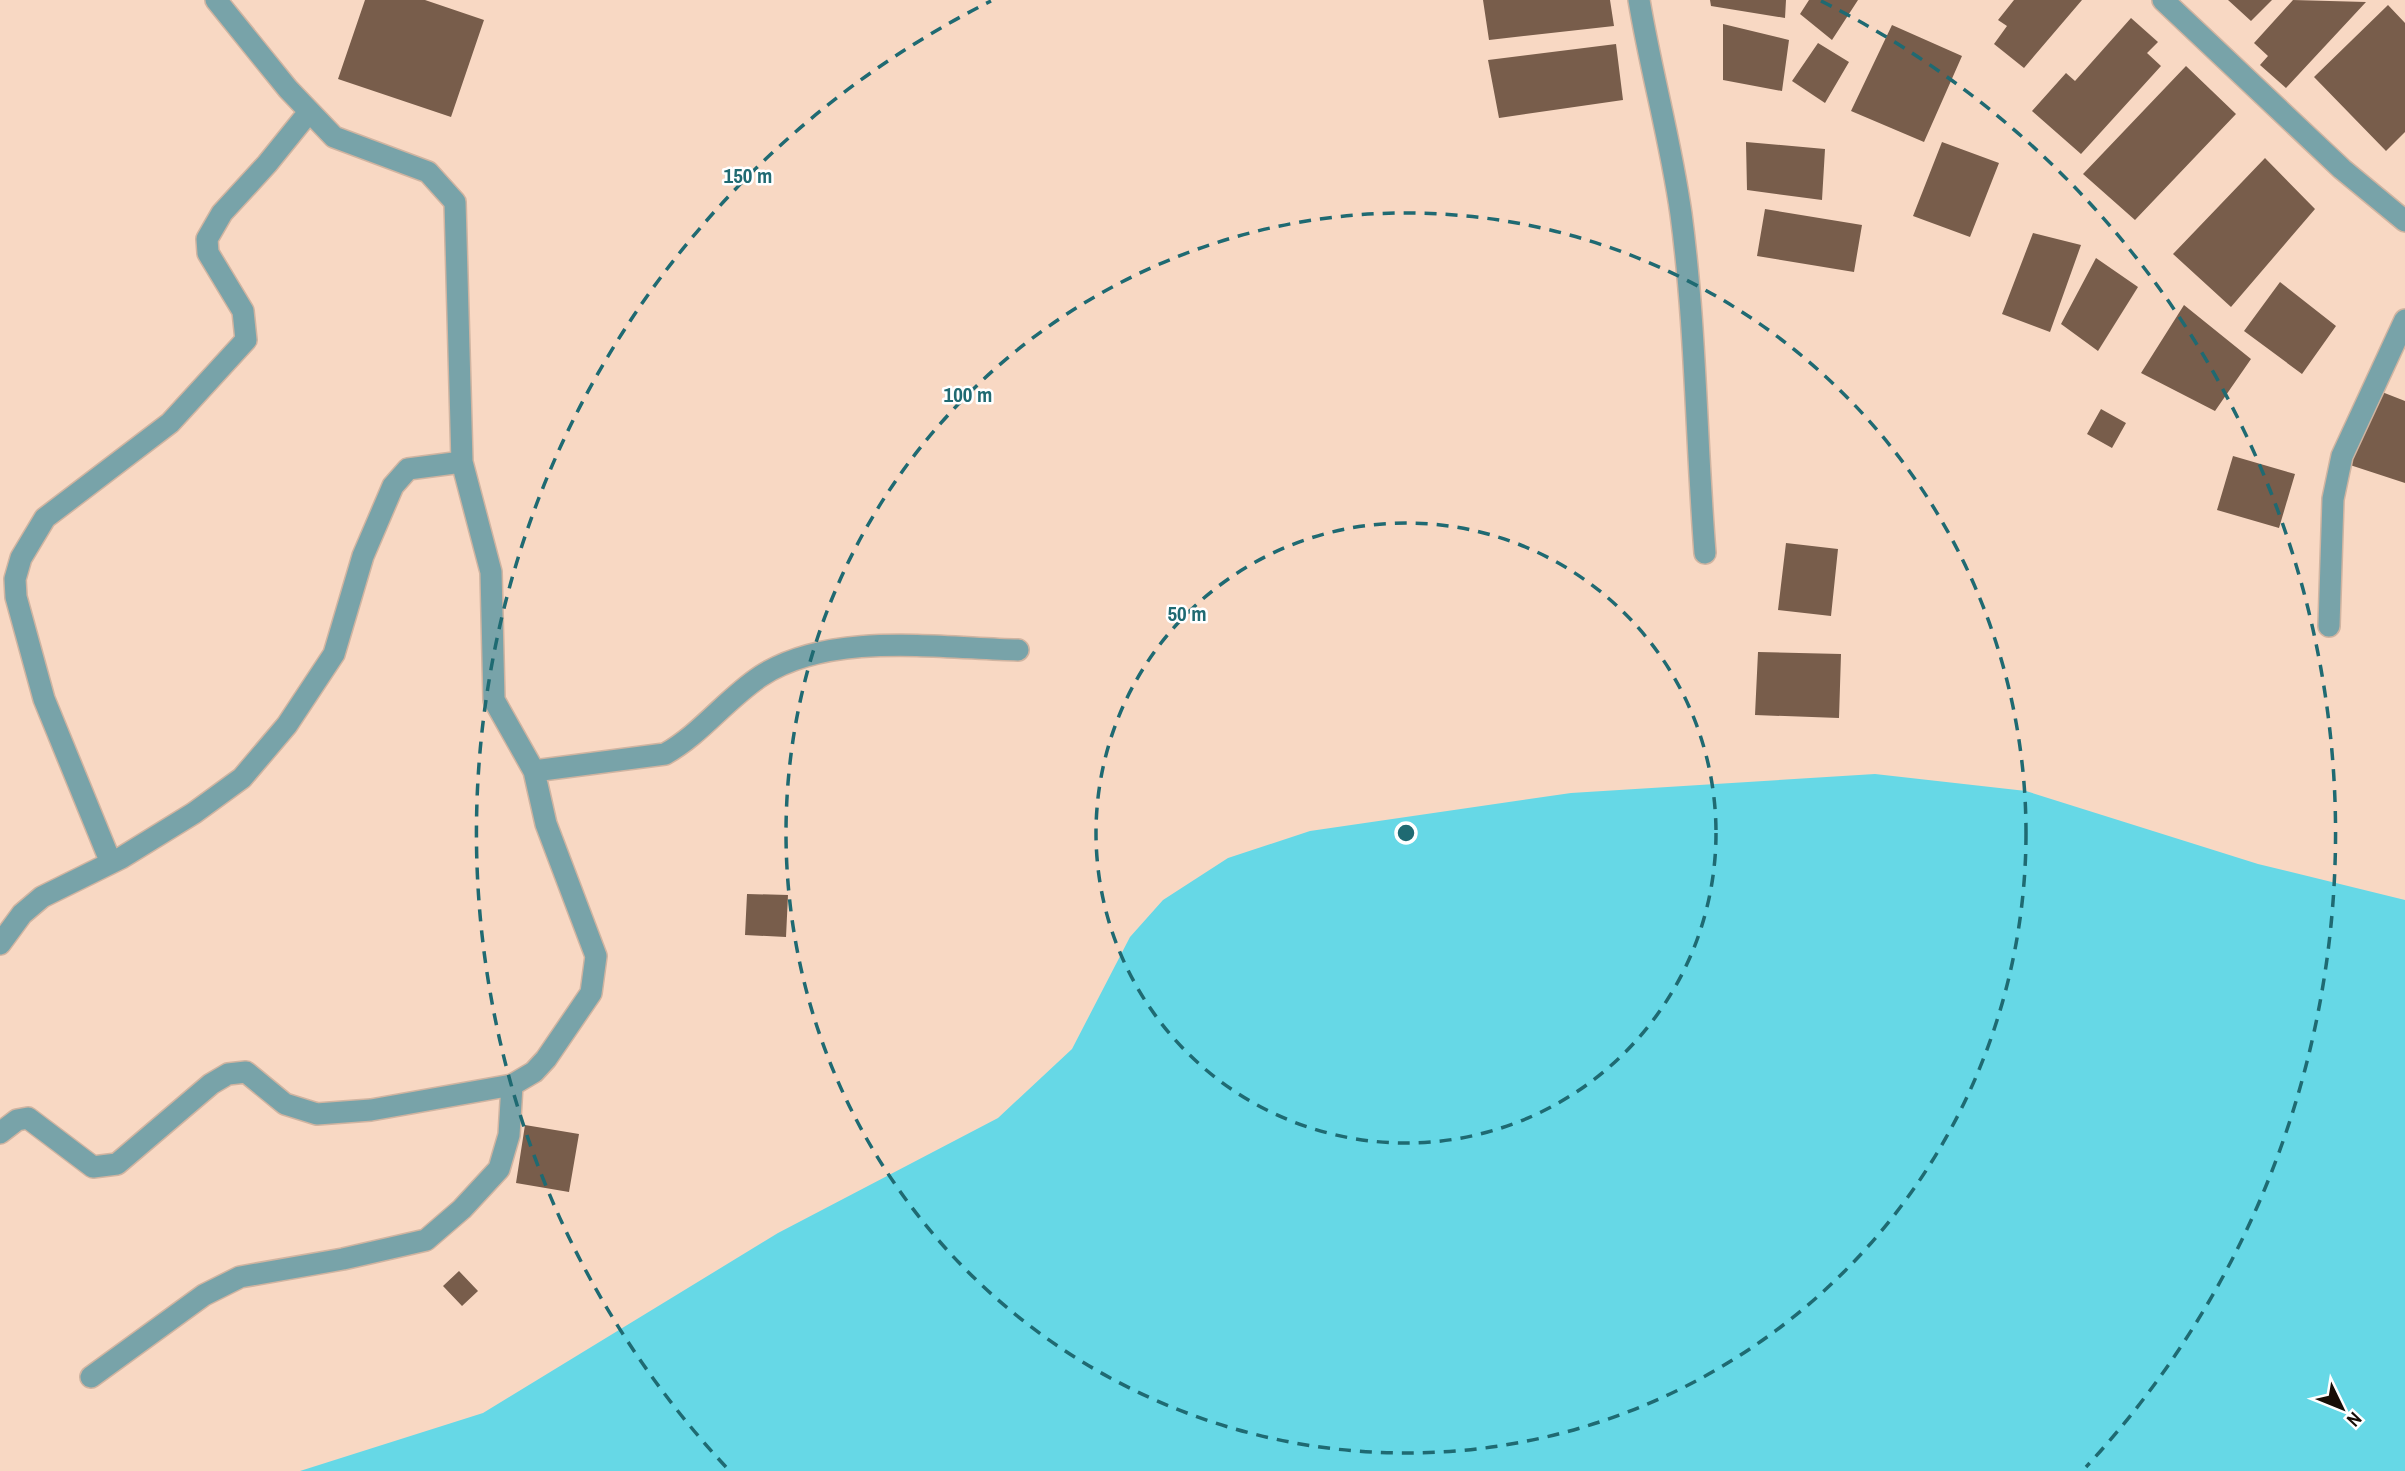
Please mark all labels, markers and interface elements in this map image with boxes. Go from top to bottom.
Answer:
text: 150 m [724,161,772,190]
text: 100 m [944,380,992,409]
text: 50 m [1167,599,1207,628]
centre of rings [1394,821,1418,845]
north arrow [2307,1373,2377,1443]
text: N [2341,1407,2368,1433]

